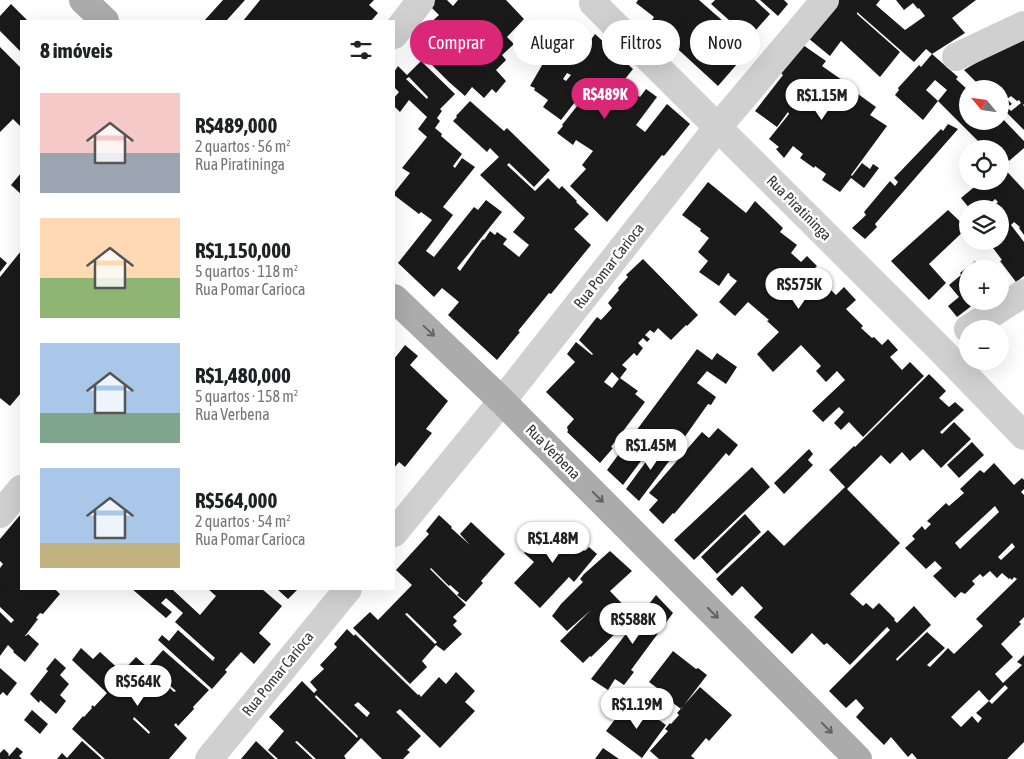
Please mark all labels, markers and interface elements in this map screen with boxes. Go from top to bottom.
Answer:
chip: Comprar [410,20,503,65]
chip: Alugar [513,20,592,65]
chip: Filtros [602,20,680,65]
chip: Novo [690,20,760,65]
icon: filters [347,36,375,64]
text: 8 imóveis [40,38,113,62]
pin: R$489K [564,78,646,120]
pin: R$1.15M [776,78,868,121]
north arrow [959,80,1009,130]
map controls [959,80,1009,370]
text: R$489K [582,85,628,103]
text: R$1.15M [797,86,847,104]
icon: home [80,113,140,173]
text: R$489,000 [195,113,277,137]
text: 2 quartos · 56 m² [195,137,291,155]
button: locate [959,140,1009,190]
text: Rua Piratininga [195,155,285,173]
street label: Rua Piratininga [764,172,835,243]
button: layers [959,200,1009,250]
street label: Rua Pomar Carioca [570,220,647,312]
icon: home [80,238,140,298]
text: R$1,150,000 [195,238,291,262]
button: + [959,260,1009,310]
text: 5 quartos · 118 m² [195,262,298,280]
pin: R$575K [758,268,840,310]
text: R$575K [776,275,822,293]
text: Rua Pomar Carioca [195,280,305,298]
button: − [959,320,1009,370]
one-way arrow [423,325,435,337]
icon: home [80,363,140,423]
text: R$1,480,000 [195,363,291,387]
text: 5 quartos · 158 m² [195,387,298,405]
text: Rua Verbena [195,405,270,423]
street label: Rua Verbena [523,421,584,482]
pin: R$1.45M [605,428,697,471]
text: R$1.45M [626,436,676,454]
icon: home [80,488,140,548]
text: R$564,000 [195,488,277,512]
one-way arrow [592,491,604,503]
text: 2 quartos · 54 m² [195,512,291,530]
pin: R$1.48M [507,522,599,564]
text: R$1.48M [528,529,578,547]
text: Rua Pomar Carioca [195,530,305,548]
pin: R$588K [592,602,674,645]
one-way arrow [706,606,718,618]
text: R$588K [610,610,656,628]
street label: Rua Pomar Carioca [238,628,317,719]
pin: R$564K [97,664,179,707]
text: R$564K [115,672,161,690]
pin: R$1.19M [591,688,683,730]
text: R$1.19M [612,695,662,713]
one-way arrow [821,722,833,734]

